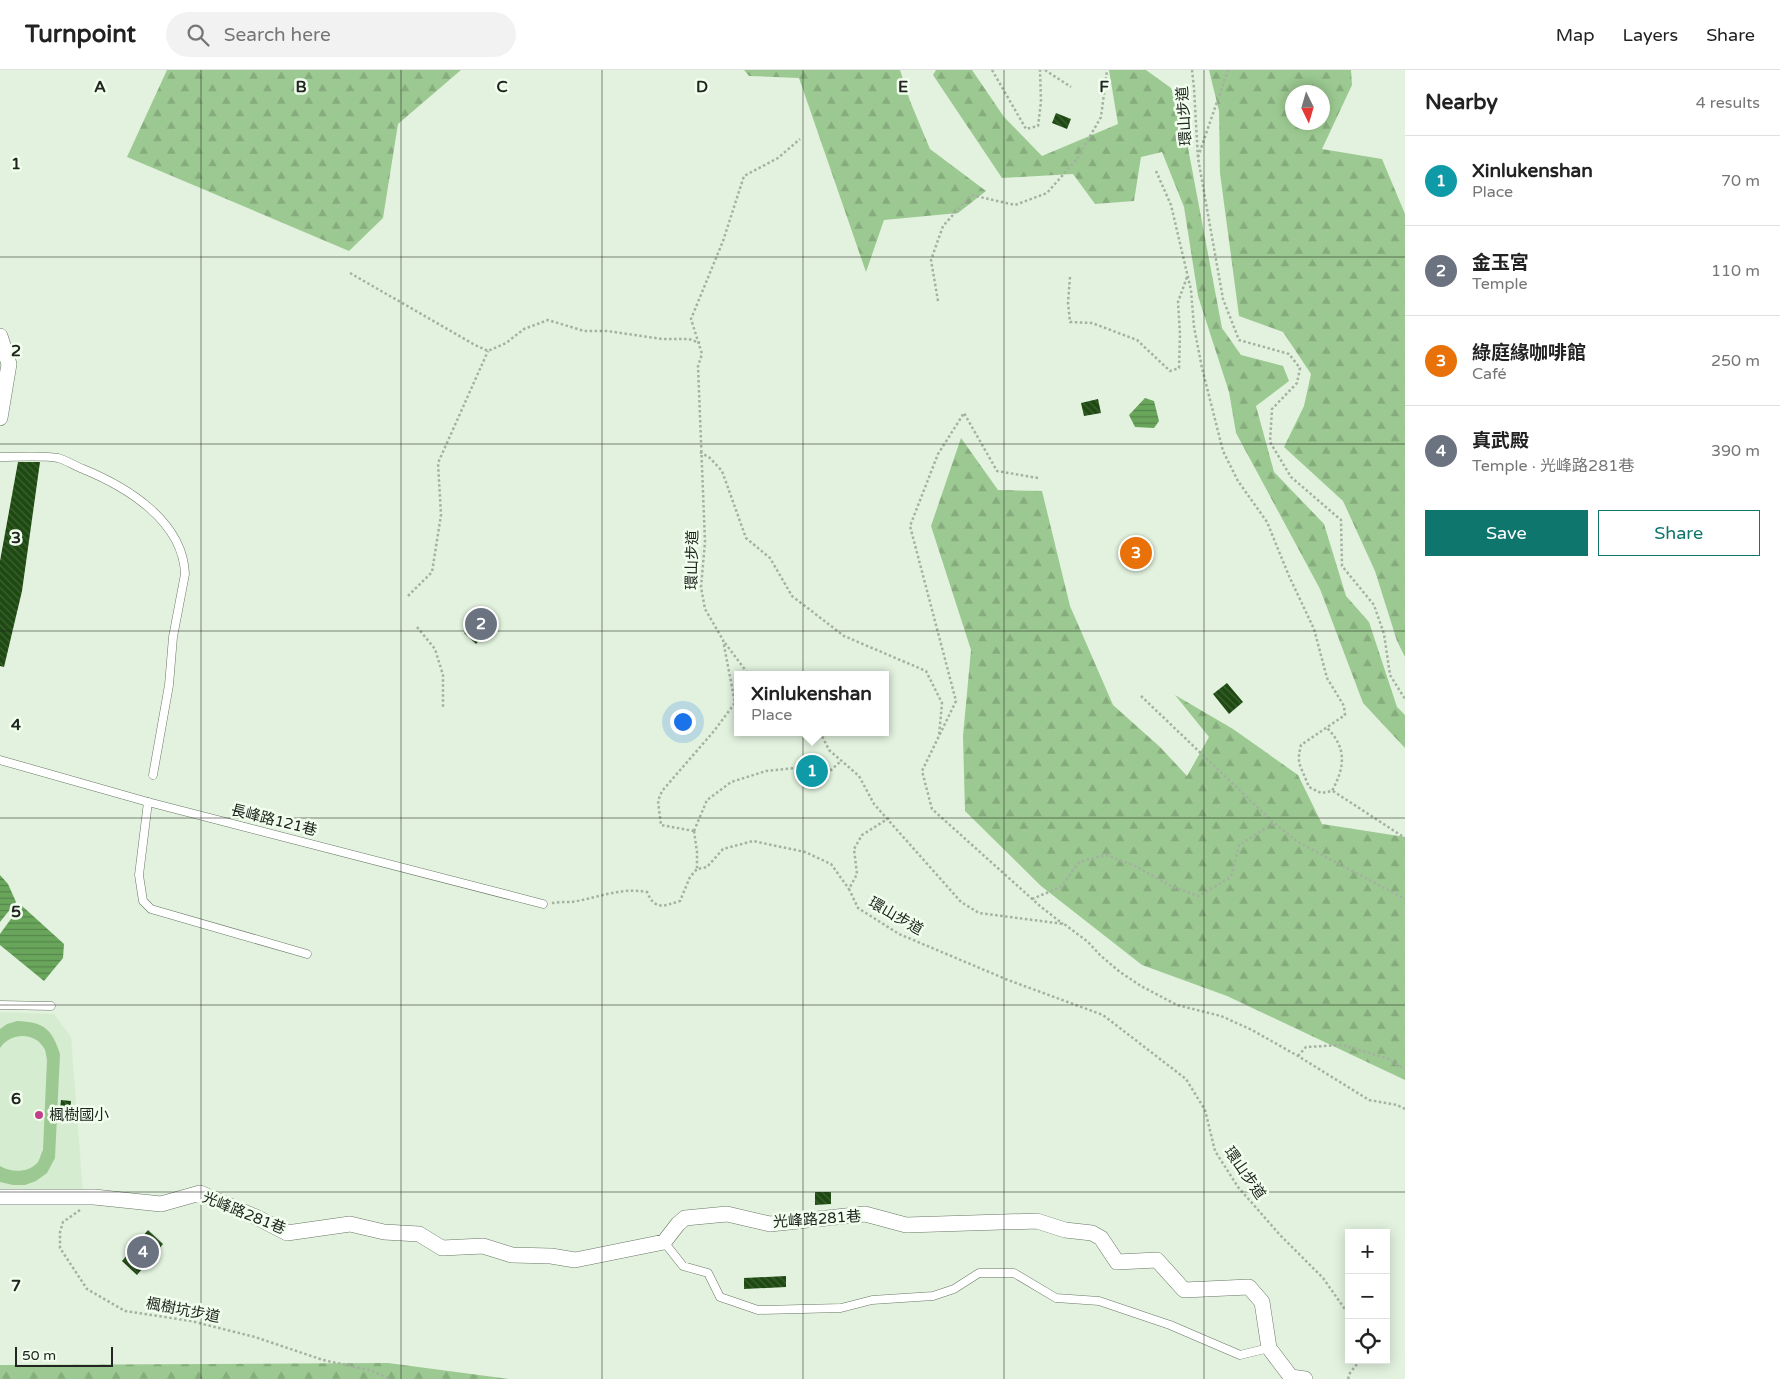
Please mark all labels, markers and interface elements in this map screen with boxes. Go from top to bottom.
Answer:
search box [166,12,516,57]
text: Turnpoint [25,20,136,49]
icon: search [184,21,212,49]
text: Search here [224,24,331,46]
text: Map [1556,24,1595,46]
text: Layers [1623,24,1678,46]
text: Share [1706,24,1755,46]
text: A [94,77,106,97]
text: B [295,77,307,97]
text: C [496,77,508,97]
text: D [696,77,708,97]
text: E [898,77,908,97]
text: F [1099,77,1109,97]
street label: 環山步道 [1173,85,1195,147]
north arrow [1285,85,1330,130]
text: Nearby [1425,90,1498,115]
text: 4 results [1696,93,1760,113]
text: 1 [11,154,21,174]
text: Xinlukenshan [1472,160,1593,182]
text: 1 [1436,171,1446,191]
text: 70 m [1721,171,1760,191]
text: Place [1472,182,1513,202]
text: 金玉宮 [1472,252,1529,274]
text: 2 [1436,261,1446,281]
text: 110 m [1711,261,1760,281]
text: Temple [1472,274,1528,294]
text: 2 [11,341,21,361]
text: 綠庭緣咖啡館 [1472,342,1586,364]
text: 3 [1436,351,1446,371]
text: 250 m [1711,351,1760,371]
text: Café [1472,364,1507,384]
text: 真武殿 [1472,430,1529,452]
text: 4 [1436,441,1446,461]
text: 390 m [1711,441,1760,461]
text: Temple · 光峰路281巷 [1472,456,1634,476]
button: Save [1425,510,1588,556]
button: Share [1598,510,1760,556]
text: 3 [11,528,21,548]
street label: 環山步道 [682,530,702,590]
pin: 3 [1120,534,1152,572]
pin: 2 [465,605,497,643]
popup [734,671,889,736]
text: Xinlukenshan [751,683,872,705]
text: Place [751,705,792,725]
your location [670,709,696,735]
text: 4 [11,715,21,735]
pin: 1 [796,752,828,790]
street label: 長峰路121巷 [229,801,319,839]
street label: 環山步道 [866,893,926,939]
text: 5 [11,902,21,922]
text: 6 [11,1089,21,1109]
place label: 楓樹國小 [49,1106,109,1124]
marker: 楓樹國小 [33,1109,45,1121]
street label: 環山步道 [1220,1143,1270,1203]
street label: 光峰路281巷 [200,1188,288,1238]
street label: 光峰路281巷 [772,1207,862,1231]
map controls [1345,1229,1390,1364]
button: + [1345,1229,1390,1274]
pin: 4 [127,1233,159,1271]
button: − [1345,1274,1390,1319]
text: 7 [11,1276,21,1296]
street label: 楓樹坑步道 [144,1294,222,1326]
button: locate [1345,1319,1390,1364]
scale bar [15,1344,112,1367]
text: 50 m [22,1347,56,1364]

